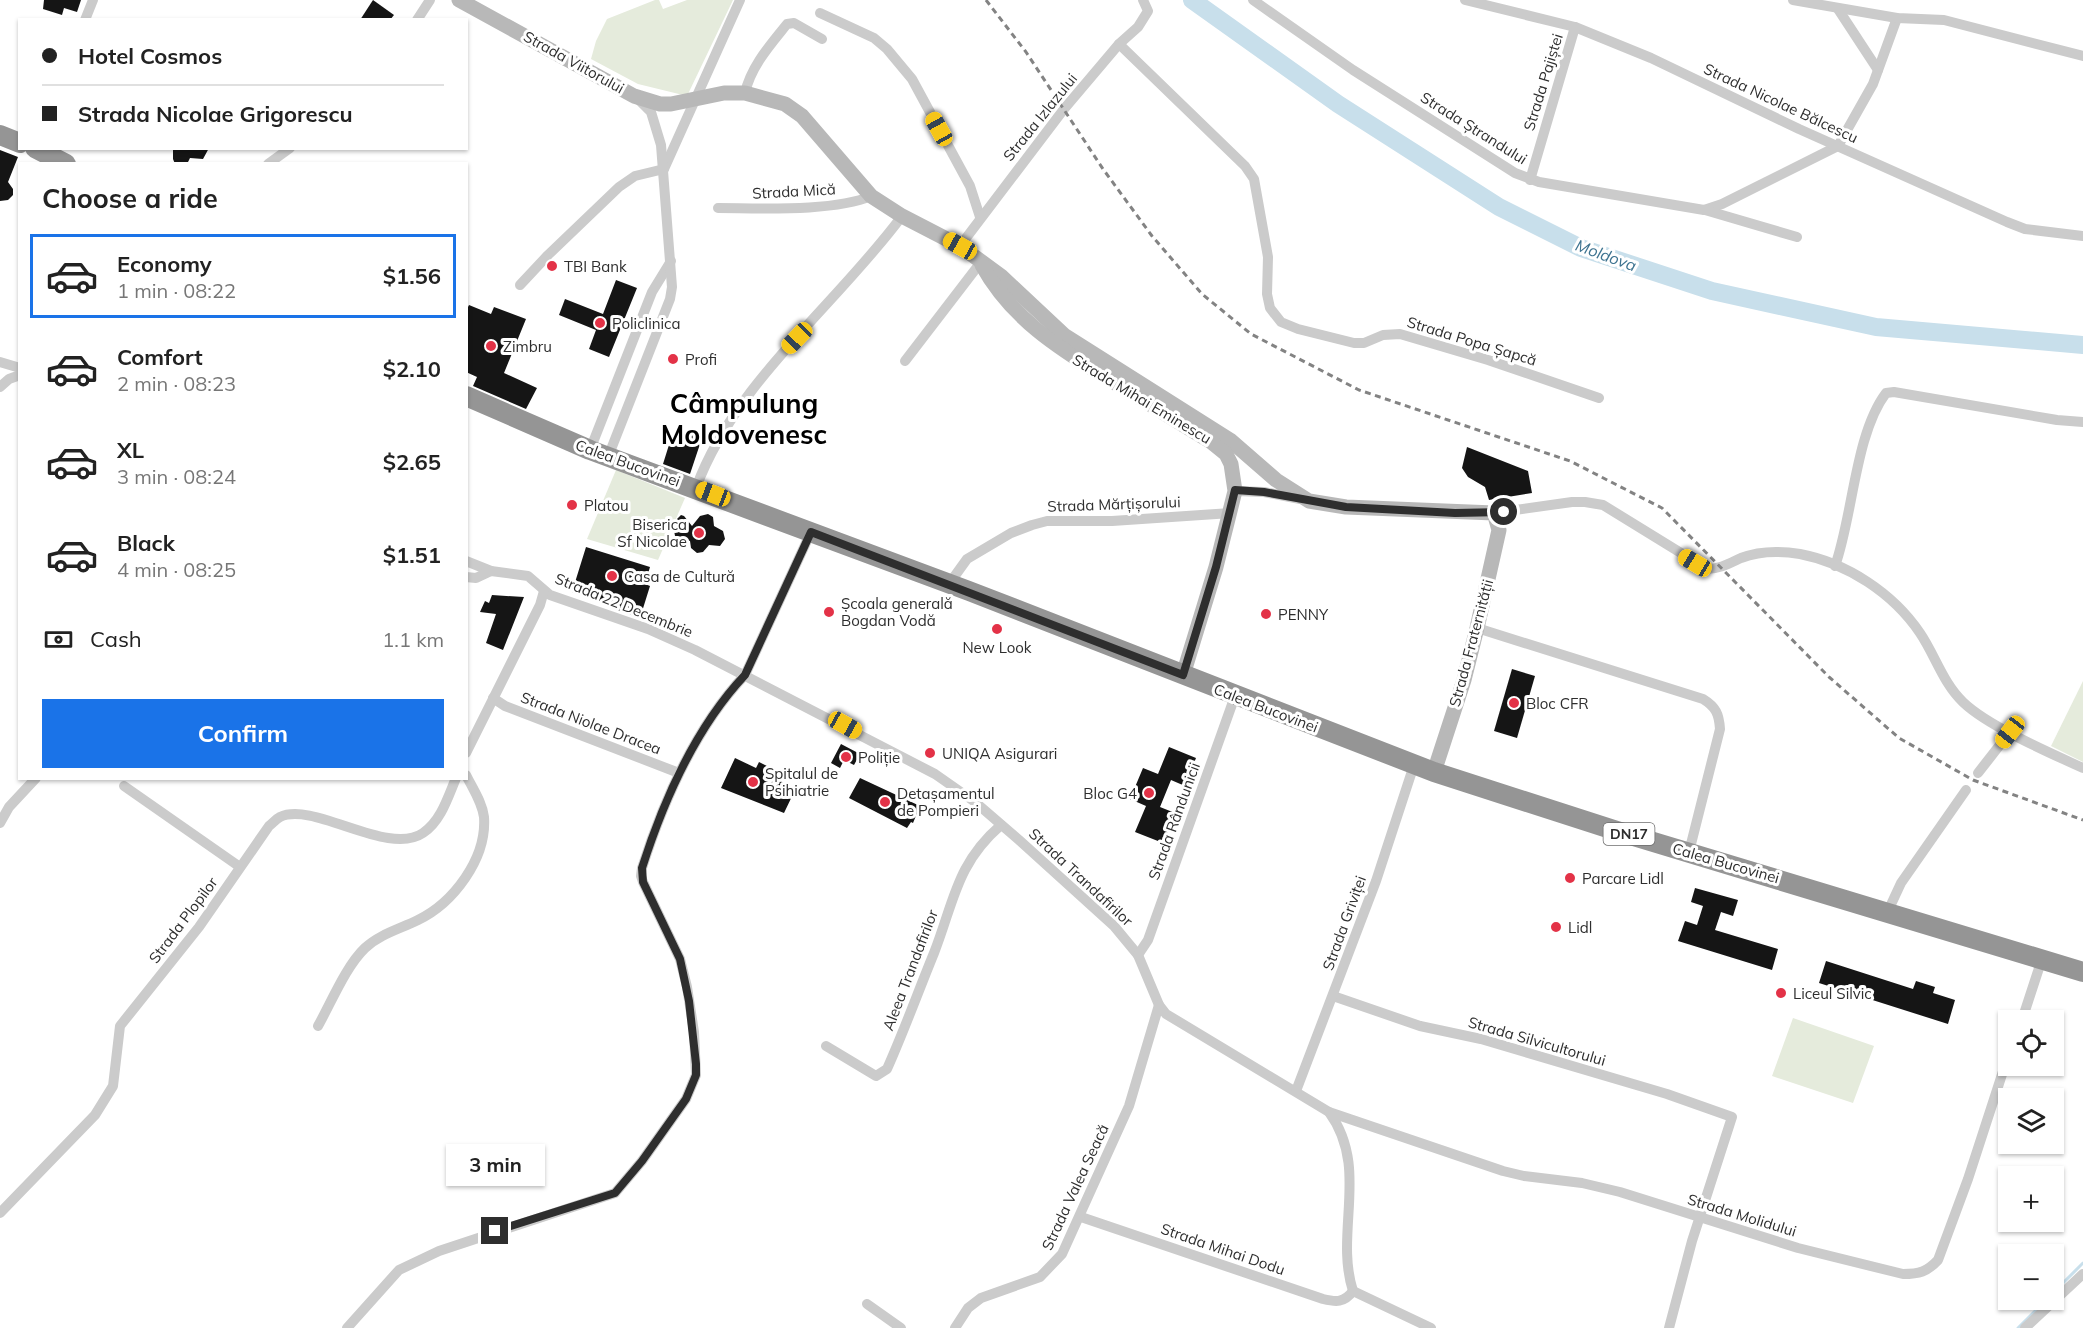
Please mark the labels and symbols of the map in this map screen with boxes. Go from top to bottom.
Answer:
street label: Strada Viitorului [520,27,628,97]
street label: Strada Pajiștei [1519,31,1567,133]
street label: Strada Nicolae Bălcescu [1701,59,1861,147]
street label: Strada Izlazului [999,69,1081,165]
street label: Strada Ștrandului [1417,88,1531,168]
car [922,109,956,149]
street label: Strada Mică [752,179,836,203]
car [940,229,980,263]
water label: Moldova [1573,235,1639,275]
place label: TBI Bank [564,257,627,276]
marker: TBI Bank [545,259,559,273]
street label: Strada Popa Șapcă [1405,312,1539,370]
place label: Policlinica [612,314,680,333]
marker: Policlinica [593,316,607,330]
car [778,319,816,357]
place label: Zimbru [503,337,552,356]
marker: Zimbru [484,339,498,353]
place label: Profi [685,350,717,369]
street label: Strada Mihai Eminescu [1069,350,1215,448]
marker: Profi [666,352,680,366]
district label: Câmpulung Moldovenesc [661,386,827,451]
street label: Calea Bucovinei [573,435,683,491]
car [693,479,733,509]
street label: Strada Mărțișorului [1047,492,1181,516]
place label: Platou [584,496,629,515]
marker: Platou [565,498,579,512]
route start [1490,498,1517,525]
place label: Biserica Sf Nicolae [617,515,687,551]
marker: Biserica Sf Nicolae [692,526,706,540]
car [1675,546,1715,580]
place label: Casa de Cultură [624,567,735,586]
street label: Strada 22 Decembrie [552,569,696,641]
marker: Casa de Cultură [605,569,619,583]
street label: Strada Fraternității [1445,577,1497,709]
place label: Școala generală Bogdan Vodă [841,594,953,630]
marker: Școala generală Bogdan Vodă [822,605,836,619]
place label: PENNY [1278,605,1329,624]
marker: PENNY [1259,607,1273,621]
marker: New Look [990,622,1004,636]
place label: New Look [962,638,1032,657]
street label: Calea Bucovinei [1211,679,1321,737]
street label: Strada Niolae Dracea [518,687,664,759]
place label: Bloc CFR [1526,694,1589,713]
marker: Bloc CFR [1507,696,1521,710]
car [825,708,865,742]
car [1992,712,2028,752]
place label: UNIQA Asigurari [942,744,1057,763]
marker: UNIQA Asigurari [923,746,937,760]
place label: Poliție [858,748,900,767]
marker: Poliție [839,750,853,764]
street label: Strada Rândunicii [1144,760,1204,882]
place label: Spitalul de Psihiatrie [765,764,838,800]
marker: Spitalul de Psihiatrie [746,775,760,789]
place label: Detașamentul de Pompieri [897,784,995,820]
place label: Bloc G4 [1083,784,1137,803]
marker: Bloc G4 [1142,786,1156,800]
marker: Detașamentul de Pompieri [878,795,892,809]
road number: DN17 [1604,823,1654,845]
street label: Strada Trandafirilor [1025,824,1137,930]
street label: Calea Bucovinei [1670,839,1782,887]
place label: Parcare Lidl [1582,869,1664,888]
marker: Parcare Lidl [1563,871,1577,885]
street label: Strada Plopilor [144,873,222,967]
street label: Strada Griviței [1318,873,1370,973]
street label: Aleea Trandafirilor [878,906,942,1033]
place label: Lidl [1568,918,1592,937]
marker: Lidl [1549,920,1563,934]
place label: Liceul Silvic [1793,984,1872,1003]
marker: Liceul Silvic [1774,986,1788,1000]
street label: Strada Silvicultorului [1466,1012,1608,1070]
street label: Strada Valea Seacă [1037,1121,1113,1253]
callout: 3 min [446,1144,544,1186]
street label: Strada Molidului [1685,1189,1799,1241]
route end [481,1217,508,1244]
street label: Strada Mihai Dodu [1158,1219,1288,1279]

